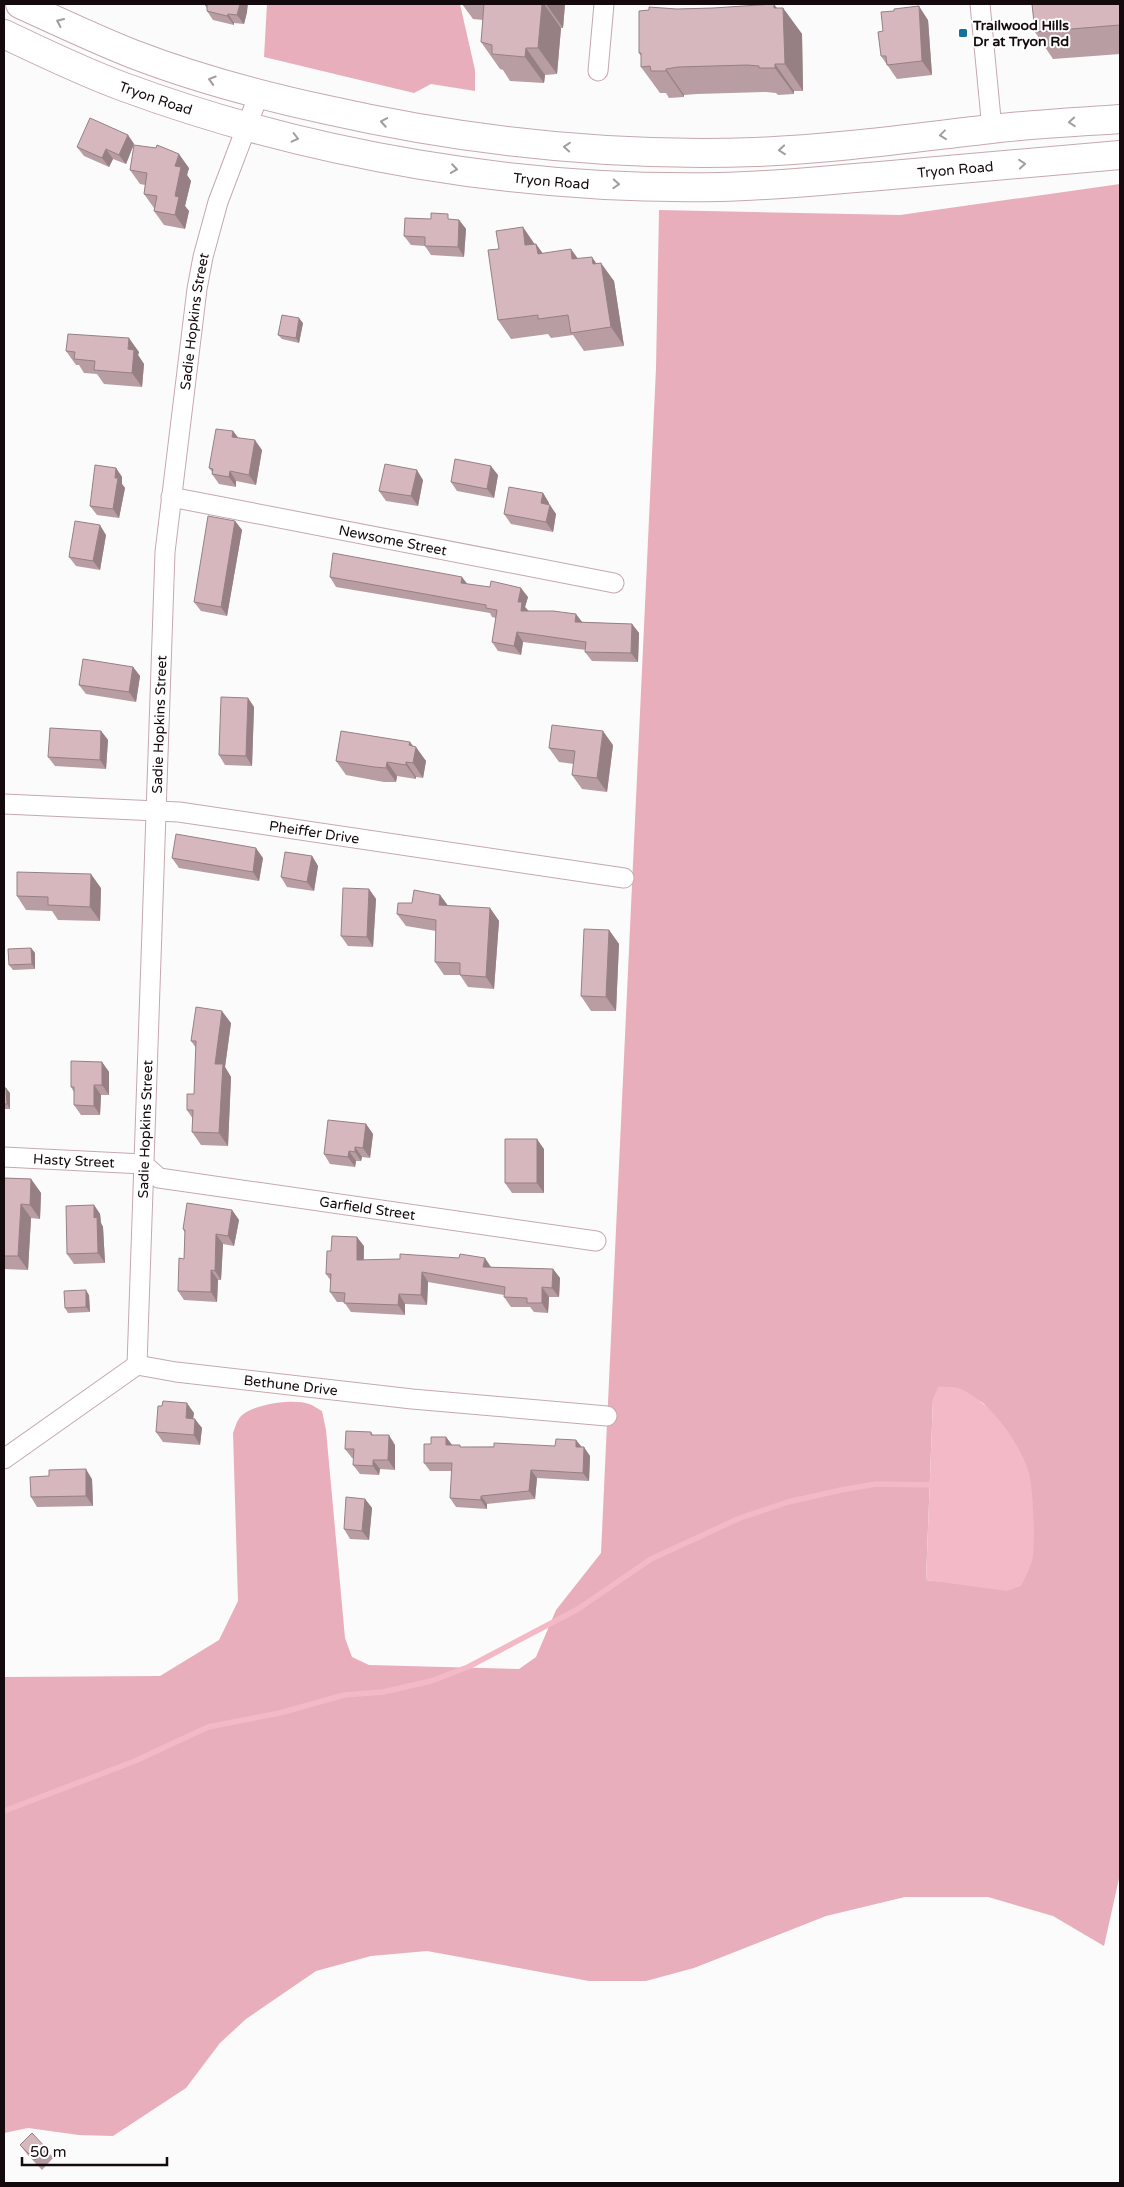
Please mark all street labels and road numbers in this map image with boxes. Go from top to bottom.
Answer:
street label: Tryon Road [117,78,194,119]
street label: Tryon Road [917,158,994,182]
street label: Tryon Road [512,170,590,193]
street label: Sadie Hopkins Street [177,250,213,391]
street label: Newsome Street [337,522,449,559]
street label: Sadie Hopkins Street [149,654,170,794]
street label: Pheiffer Drive [268,817,361,848]
street label: Sadie Hopkins Street [135,1059,157,1199]
street label: Hasty Street [33,1150,116,1172]
street label: Garfield Street [318,1193,417,1224]
street label: Bethune Drive [243,1372,339,1399]

